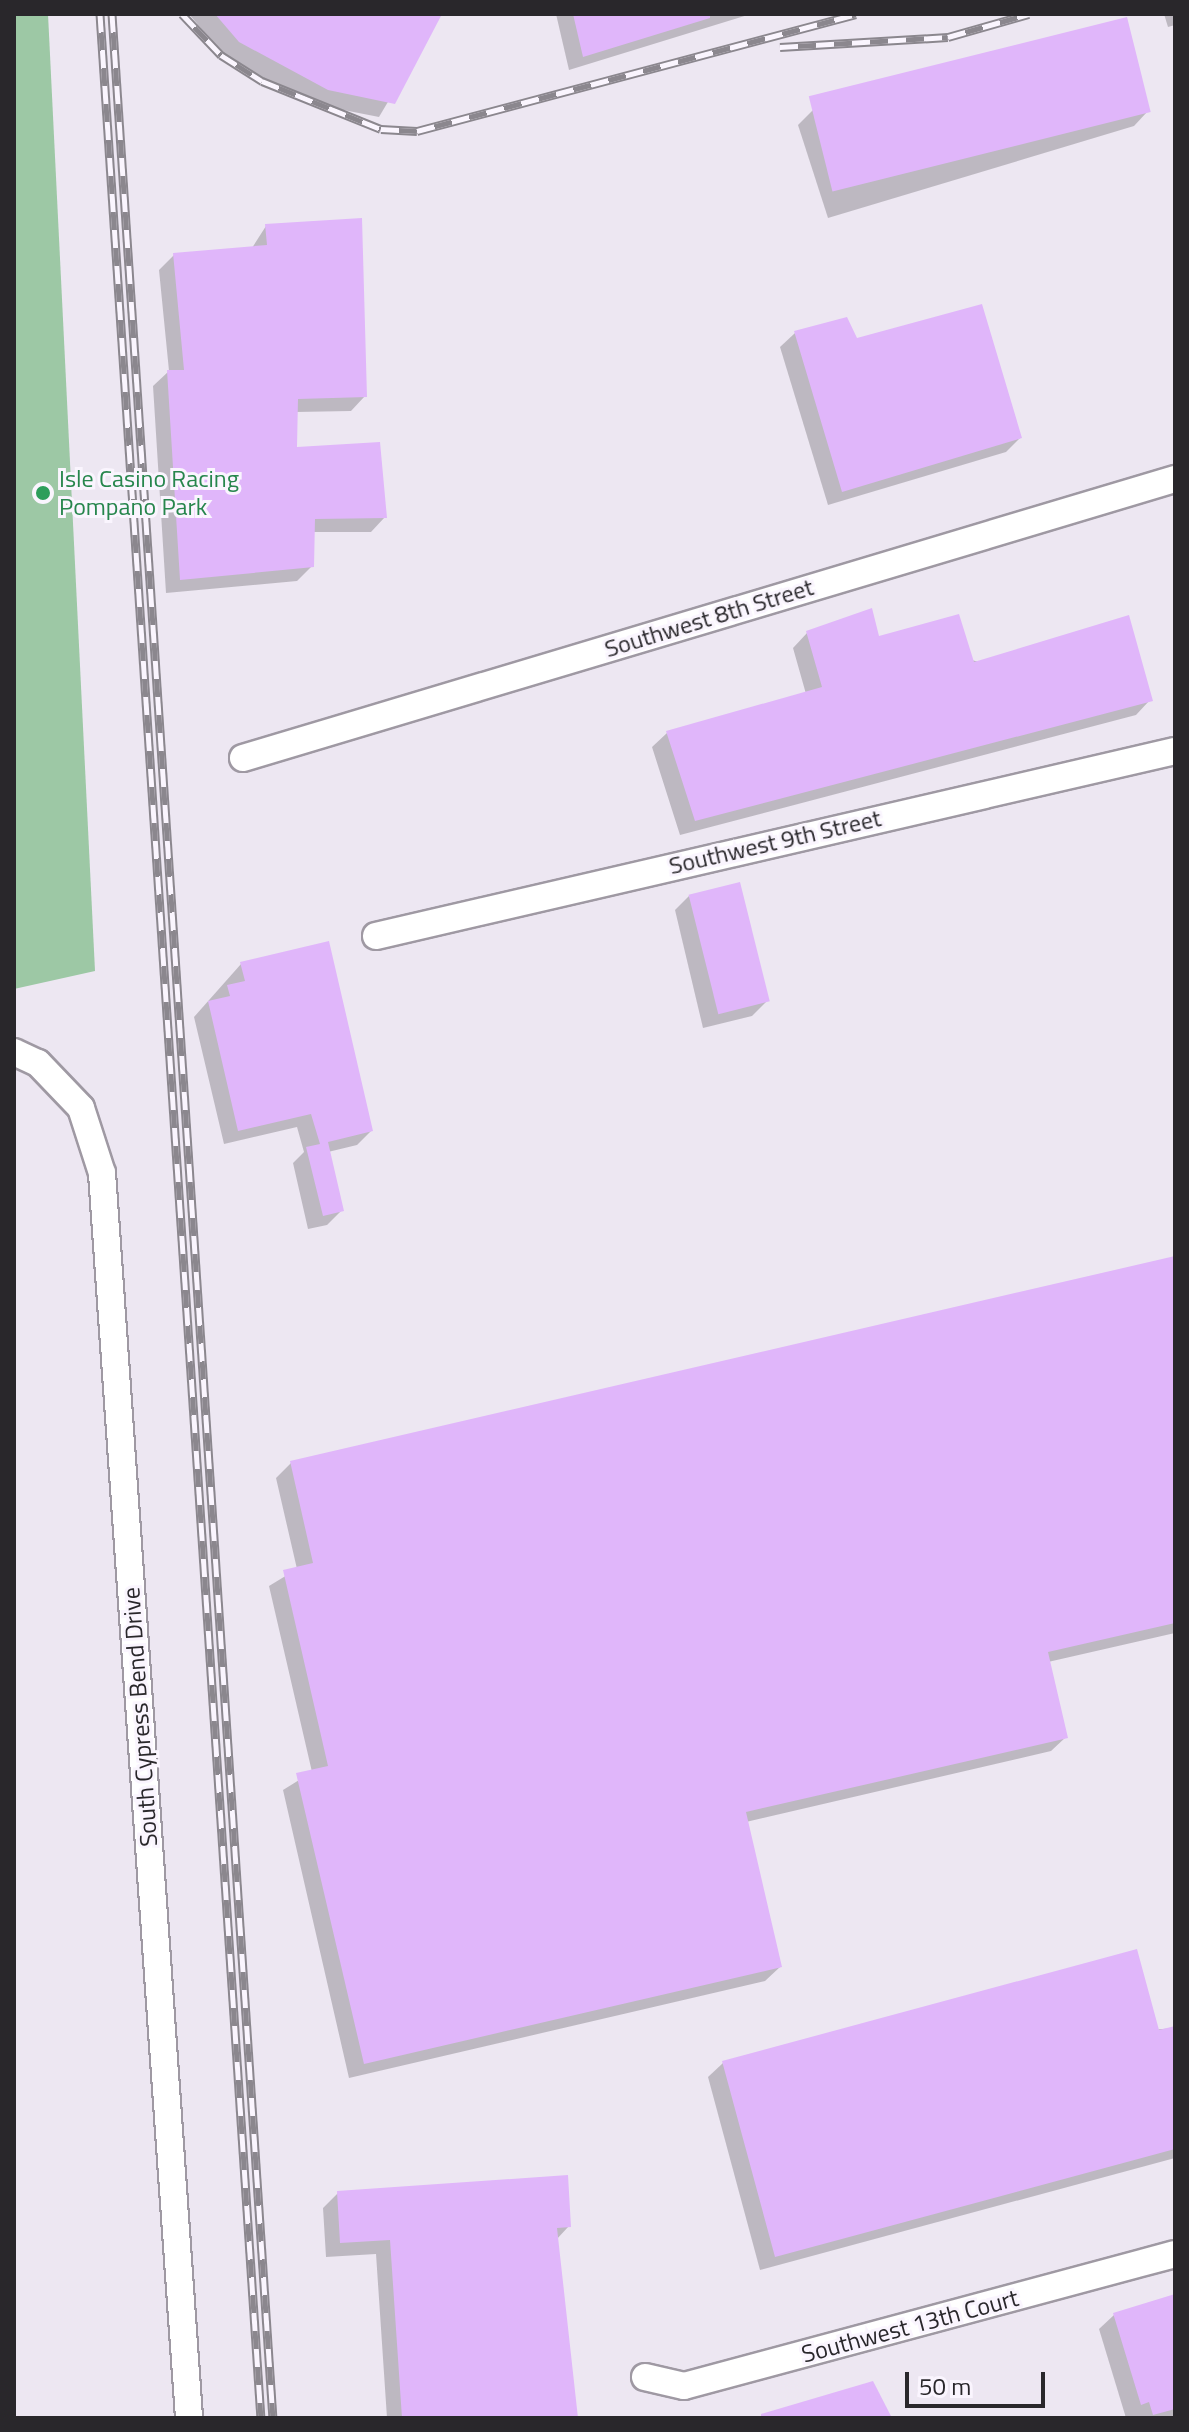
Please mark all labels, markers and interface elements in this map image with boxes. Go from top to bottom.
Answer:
place label: Isle Casino Racing Pompano Park [59,465,239,521]
marker: Isle Casino Racing Pompano Park [34,484,52,502]
street label: Southwest 8th Street [601,573,817,663]
street label: Southwest 9th Street [666,804,884,880]
street label: South Cypress Bend Drive [117,1586,163,1848]
street label: Southwest 13th Court [798,2283,1022,2369]
scale bar [909,2356,1049,2406]
text: 50 m [919,2368,971,2404]

